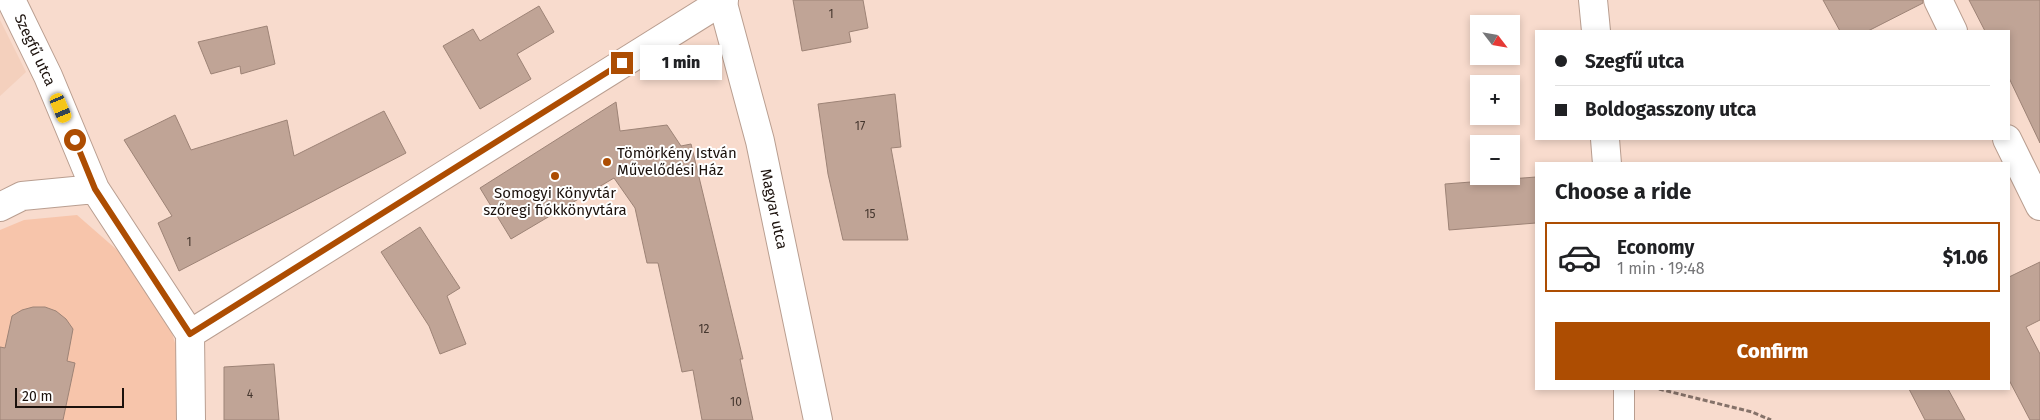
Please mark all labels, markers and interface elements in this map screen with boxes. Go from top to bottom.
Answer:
house number: 1 [828,7,834,21]
street label: Szegfű utca [11,11,59,89]
north arrow [1470,15,1520,65]
map controls [1470,15,1520,185]
callout: 1 min [640,46,722,80]
text: Szegfű utca [1585,50,1685,73]
route end [611,52,633,74]
text: 1 min [662,53,700,72]
button: + [1470,75,1520,125]
car [48,91,73,125]
text: Boldogasszony utca [1585,98,1756,121]
house number: 17 [855,119,865,133]
route start [64,129,86,151]
button: − [1470,135,1520,185]
place label: Tömörkény István Művelődési Ház [617,144,737,179]
marker: Tömörkény István Művelődési Ház [601,156,613,168]
street label: Magyar utca [757,167,791,251]
marker: Somogyi Könyvtár szőregi fiókkönyvtára [549,170,561,182]
text: Choose a ride [1555,178,1691,205]
place label: Somogyi Könyvtár szőregi fiókkönyvtára [483,184,627,219]
house number: 15 [864,207,876,221]
house number: 1 [186,235,192,249]
icon: car [1557,235,1602,280]
text: Economy [1617,236,1694,259]
text: $1.06 [1943,246,1988,269]
text: 1 min · 19:48 [1617,259,1705,278]
house number: 12 [698,322,710,336]
button: Confirm [1555,322,1990,380]
scale bar [15,385,124,408]
house number: 4 [247,387,254,401]
text: 20 m [22,388,52,405]
house number: 10 [730,395,742,409]

